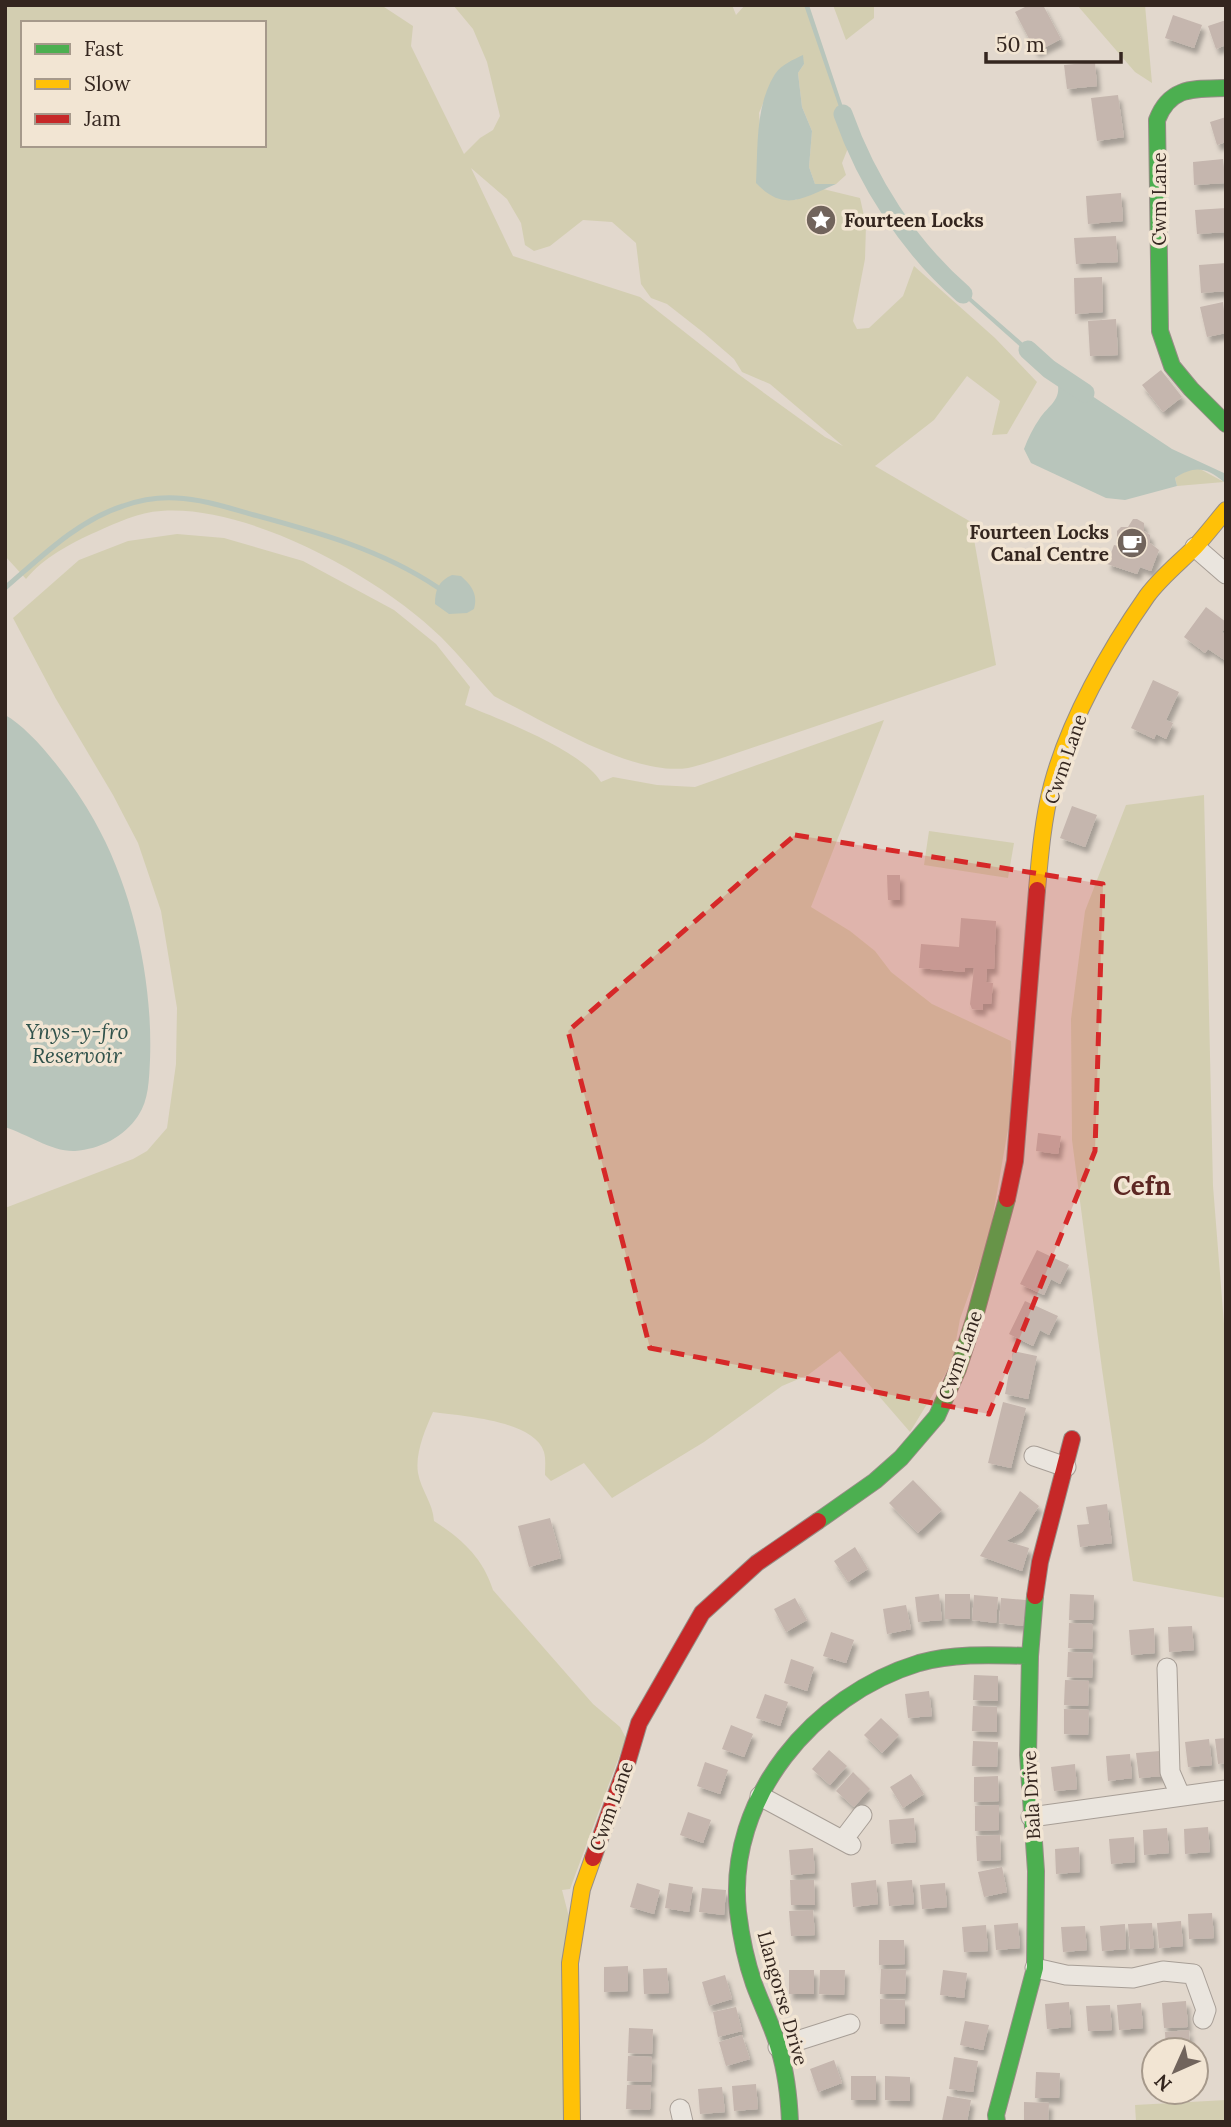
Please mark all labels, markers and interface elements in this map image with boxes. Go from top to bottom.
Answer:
legend [21,21,266,147]
scale bar [986,21,1121,65]
text: 50 m [996,31,1045,58]
text: Fast [84,35,124,62]
text: Slow [84,70,131,97]
text: Jam [83,105,121,132]
street label: Cwm Lane [1147,152,1171,246]
place icon: Fourteen Locks [804,203,838,237]
place label: Fourteen Locks [844,208,984,232]
place label: Fourteen Locks Canal Centre [969,520,1109,566]
cafe icon: Fourteen Locks Canal Centre [1115,526,1149,560]
street label: Cwm Lane [1038,711,1092,807]
water label: Ynys-y-fro Reservoir [26,1018,128,1069]
district label: Cefn [1113,1169,1171,1202]
street label: Cwm Lane [933,1307,987,1403]
street label: Bala Drive [1017,1750,1045,1840]
street label: Cwm Lane [584,1758,638,1854]
street label: Llangorse Drive [752,1928,814,2068]
north arrow [1140,2036,1210,2106]
text: N [1149,2069,1177,2097]

